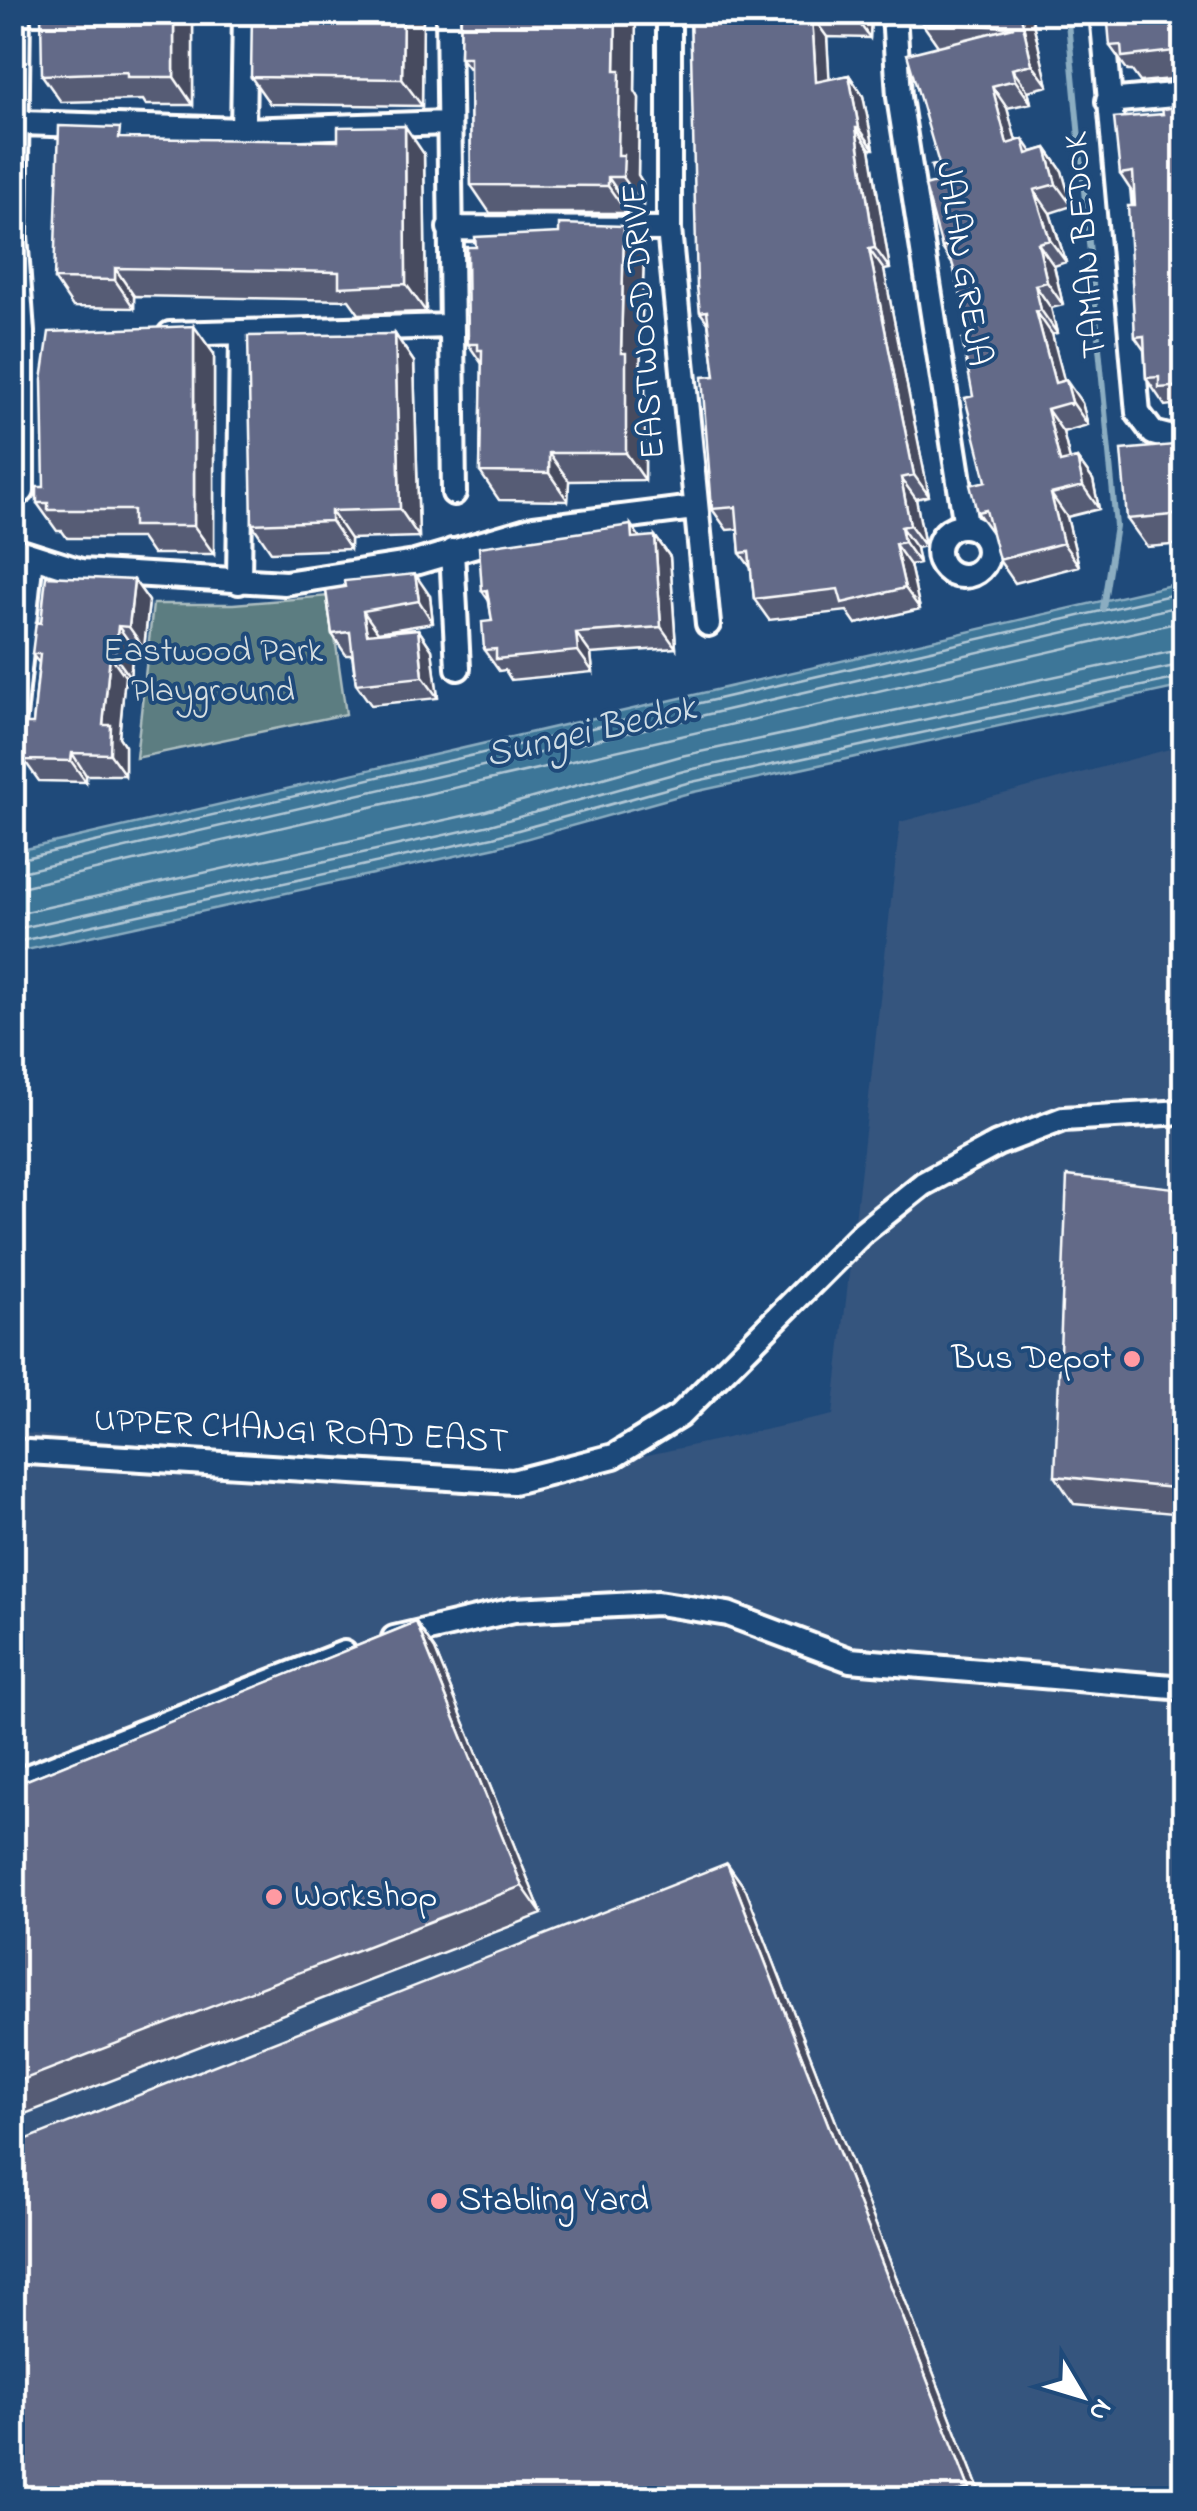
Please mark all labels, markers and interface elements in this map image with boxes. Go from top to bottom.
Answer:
street label: TAMAN BEDOK [1052,130,1122,360]
street label: JALAN GREJA [921,158,1003,370]
street label: EASTWOOD DRIVE [610,181,680,461]
park label: Eastwood Park Playground [103,627,324,718]
water label: Sungei Bedok [480,681,703,784]
place label: Bus Depot [951,1334,1112,1385]
marker: Bus Depot [1121,1348,1143,1370]
street label: UPPER CHANGI ROAD EAST [92,1396,510,1468]
place label: Workshop [294,1872,437,1923]
marker: Workshop [263,1886,285,1908]
place label: Stabling Yard [459,2176,649,2227]
marker: Stabling Yard [428,2190,450,2212]
north arrow [1032,2346,1132,2446]
text: N [1077,2389,1121,2429]

